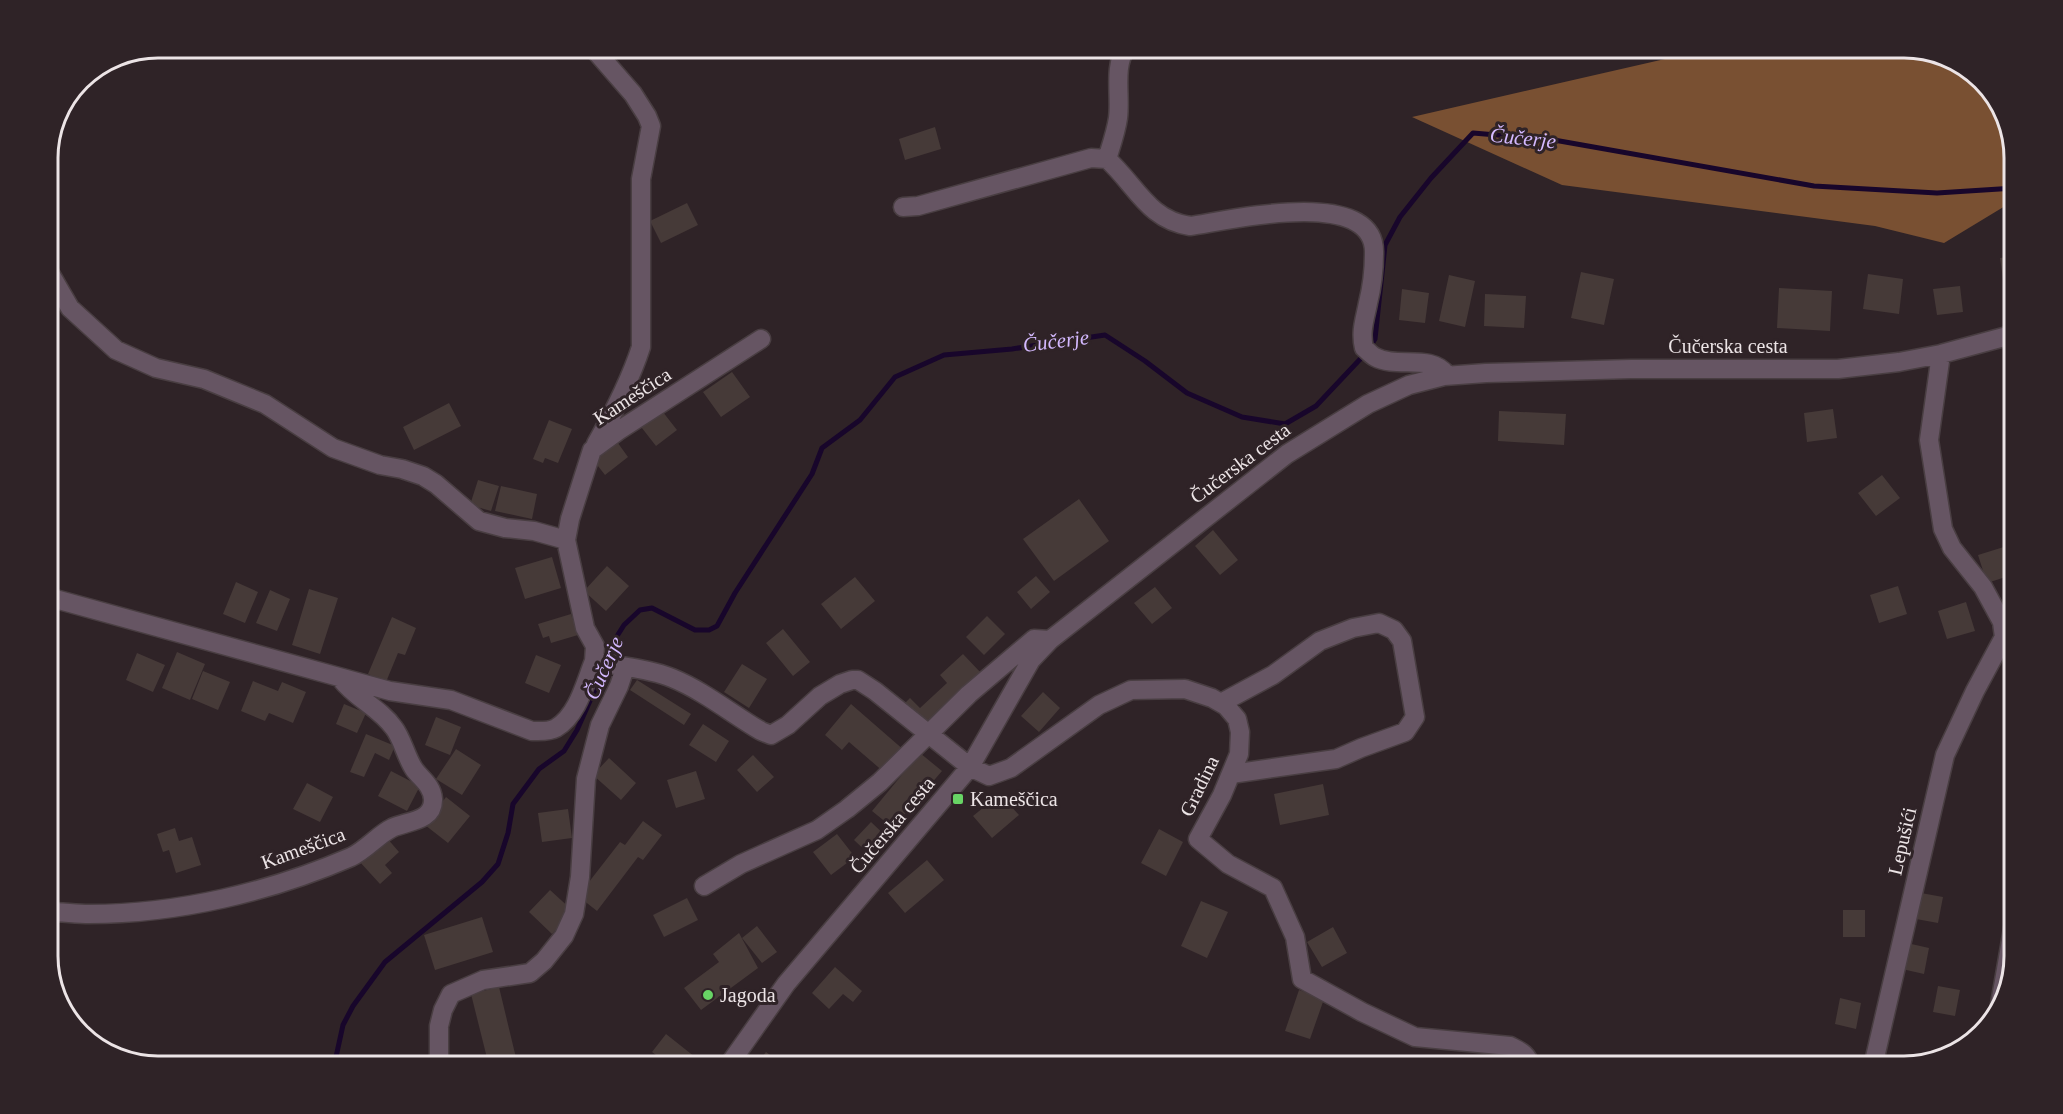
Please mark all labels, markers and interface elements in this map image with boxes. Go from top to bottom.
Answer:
water label: Čučerje [1489,123,1557,153]
water label: Čučerje [1022,325,1090,357]
street label: Čučerska cesta [1668,334,1788,357]
street label: Kameščica [589,363,675,429]
street label: Čučerska cesta [1185,417,1294,508]
water label: Čučerje [580,633,628,703]
street label: Gradina [1175,752,1223,820]
street label: Čučerska cesta [844,771,939,878]
place label: Kameščica [970,788,1058,810]
marker: Kameščica [951,792,965,806]
street label: Lepušići [1884,805,1922,877]
street label: Kameščica [258,823,348,873]
place label: Jagoda [720,984,776,1007]
marker: Jagoda [701,988,715,1002]

